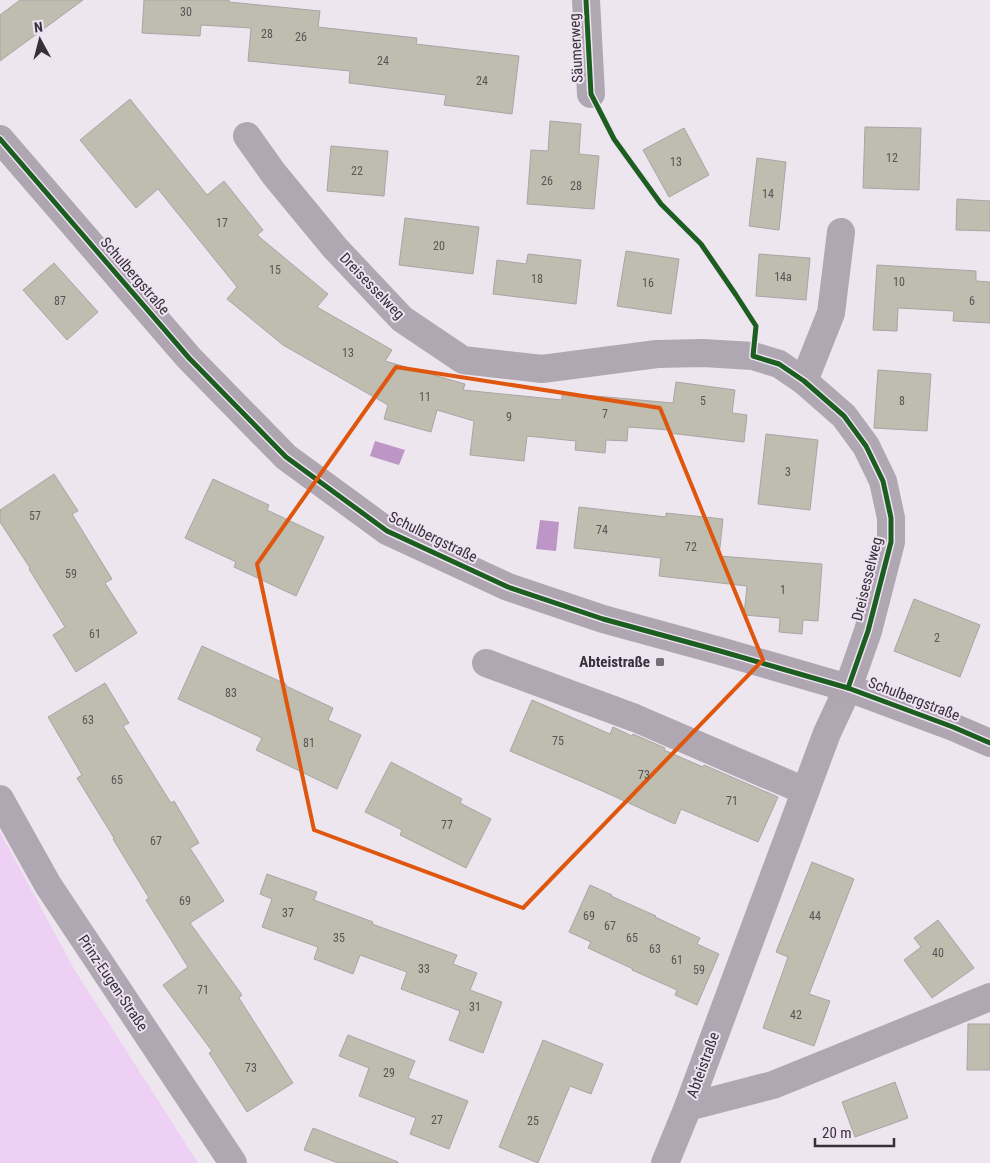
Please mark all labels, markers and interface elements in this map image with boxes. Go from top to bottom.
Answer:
house number: 30 [180,5,192,19]
street label: Säumerweg [565,13,587,83]
north arrow [15,15,65,65]
text: N [33,19,44,36]
house number: 28 [261,27,273,41]
house number: 26 [295,30,307,44]
house number: 24 [377,54,389,68]
house number: 24 [476,74,488,88]
house number: 12 [886,151,898,165]
house number: 13 [670,155,682,169]
house number: 22 [351,164,363,178]
house number: 26 [541,174,553,188]
house number: 28 [570,179,582,193]
house number: 14 [762,187,774,201]
house number: 17 [216,216,228,230]
street label: Schulbergstraße [97,234,173,318]
house number: 20 [433,239,445,253]
street label: Dreisesselweg [336,249,408,323]
house number: 15 [269,263,281,277]
house number: 14a [774,270,792,284]
house number: 18 [531,272,543,286]
house number: 10 [893,275,905,289]
house number: 16 [642,276,654,290]
house number: 87 [54,294,66,308]
house number: 6 [969,294,975,308]
house number: 13 [342,346,354,360]
house number: 11 [419,390,431,404]
house number: 5 [700,394,706,408]
house number: 8 [899,394,905,408]
house number: 7 [602,407,608,421]
house number: 9 [506,410,512,424]
house number: 3 [785,465,791,479]
street label: Schulbergstraße [386,508,480,566]
house number: 57 [29,509,41,523]
house number: 74 [596,523,608,537]
street label: Dreisesselweg [848,535,886,623]
house number: 72 [685,540,697,554]
house number: 59 [65,567,77,581]
house number: 1 [780,583,786,597]
house number: 61 [89,627,101,641]
house number: 2 [934,631,940,645]
place label: Abteistraße [579,653,650,671]
marker: Abteistraße [654,656,666,668]
street label: Schulbergstraße [866,673,962,725]
house number: 83 [225,686,237,700]
house number: 63 [82,713,94,727]
house number: 75 [552,734,564,748]
house number: 81 [303,736,315,750]
house number: 73 [638,768,650,782]
house number: 65 [111,773,123,787]
house number: 71 [726,794,738,808]
house number: 77 [441,818,453,832]
house number: 67 [150,834,162,848]
house number: 69 [179,894,191,908]
house number: 37 [282,906,294,920]
house number: 69 [583,909,595,923]
house number: 44 [809,909,821,923]
house number: 67 [604,919,616,933]
street label: Prinz-Eugen-Straße [74,931,152,1035]
house number: 35 [333,931,345,945]
house number: 65 [626,931,638,945]
house number: 63 [649,942,661,956]
house number: 40 [932,946,944,960]
house number: 61 [671,953,683,967]
house number: 33 [418,962,430,976]
house number: 59 [693,963,705,977]
house number: 71 [197,983,209,997]
house number: 31 [469,1000,481,1014]
house number: 42 [790,1008,802,1022]
street label: Abteistraße [683,1030,723,1100]
house number: 73 [245,1061,257,1075]
house number: 29 [383,1066,395,1080]
house number: 27 [431,1113,443,1127]
house number: 25 [527,1114,539,1128]
scale bar [815,1116,894,1148]
text: 20 m [822,1124,852,1142]

